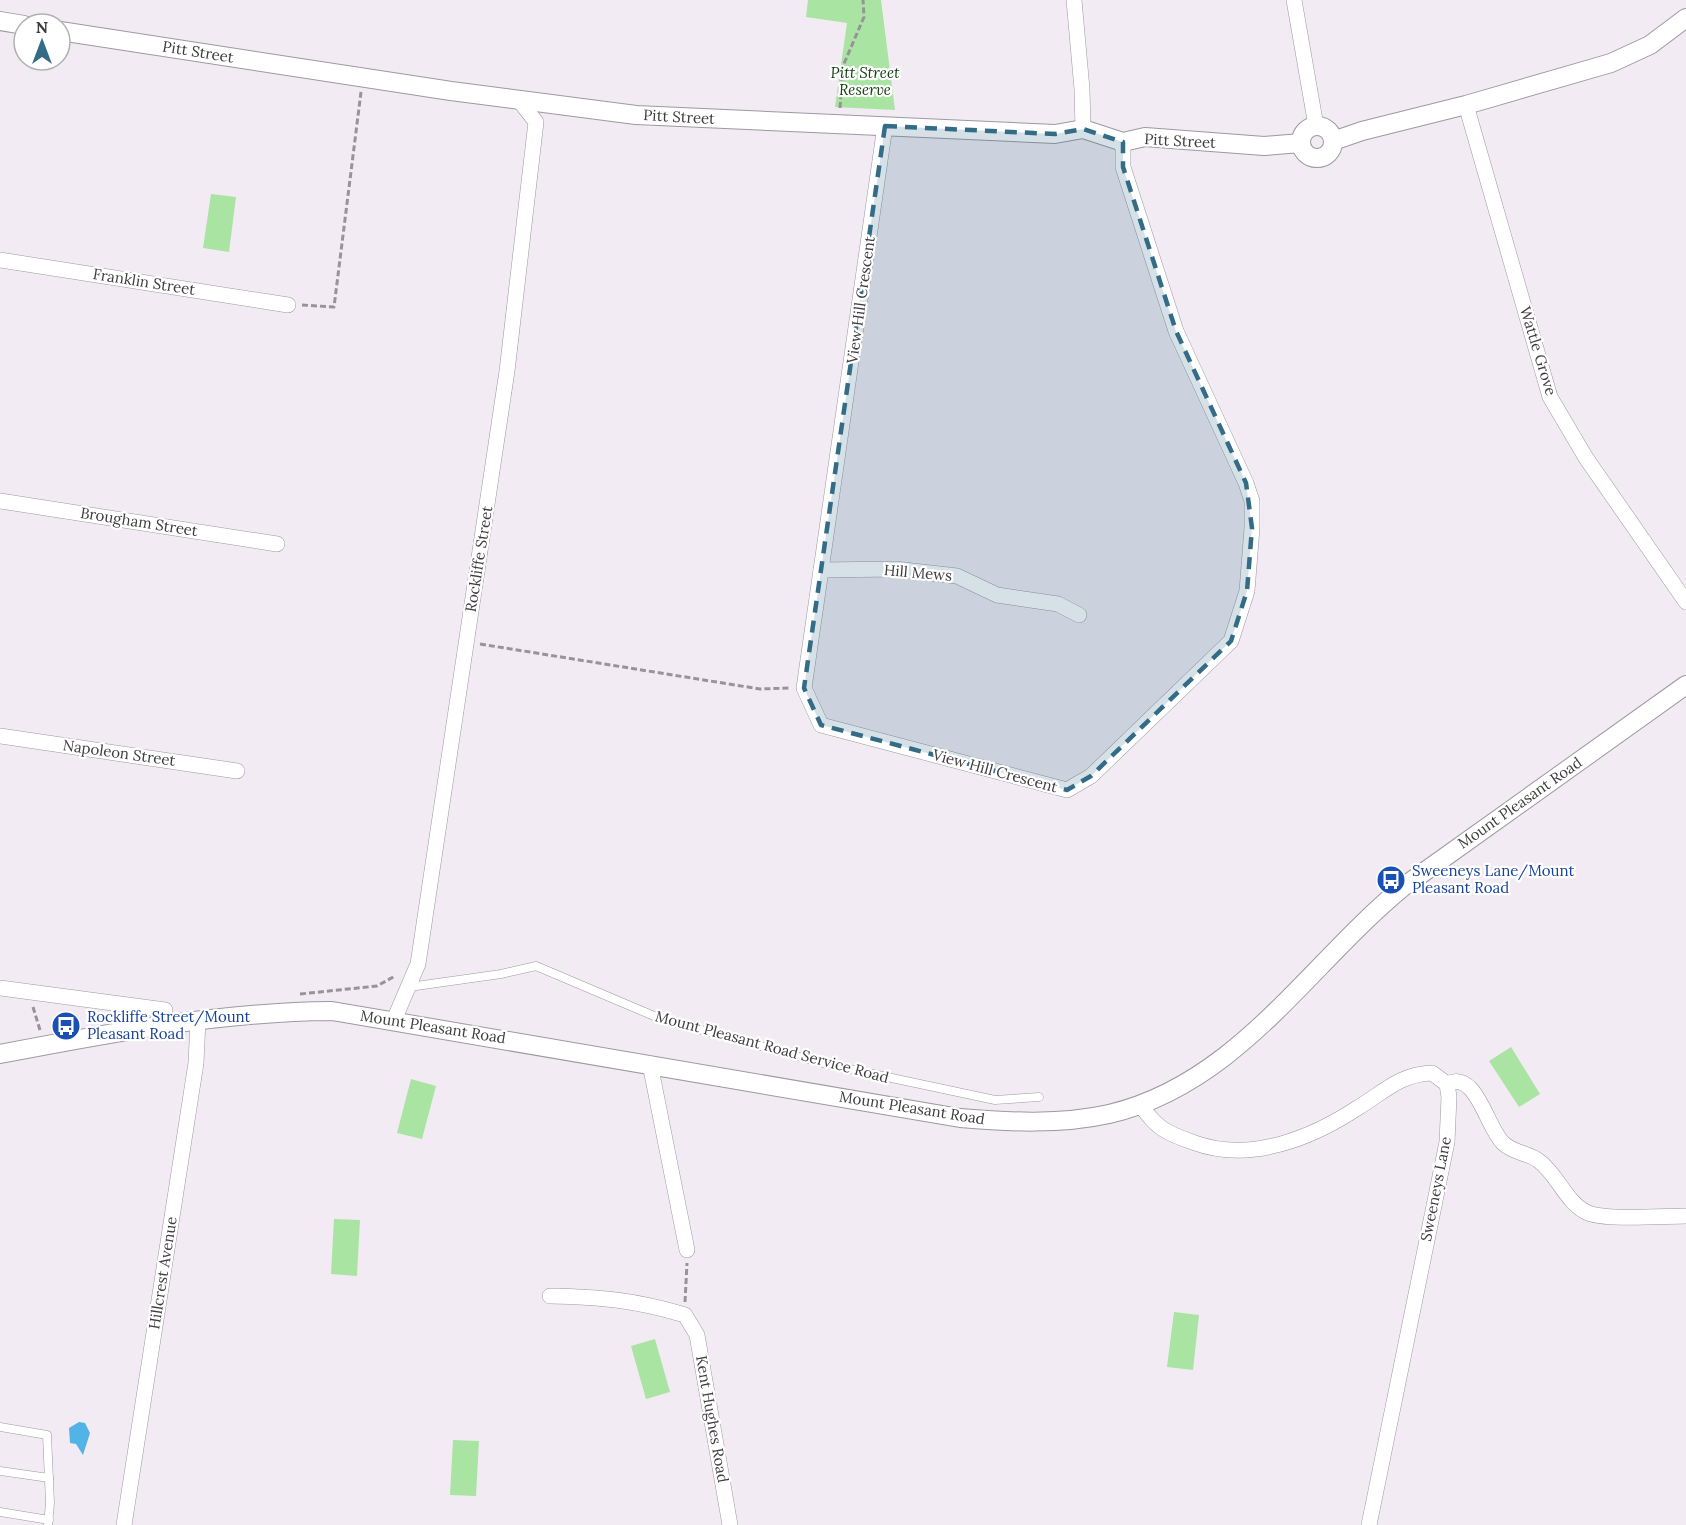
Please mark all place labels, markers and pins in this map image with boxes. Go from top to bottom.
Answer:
place label: Sweeneys Lane/Mount Pleasant Road [1412,861,1575,897]
bus stop icon: Sweeneys Lane/Mount Pleasant Road [1375,864,1407,896]
place label: Rockliffe Street/Mount Pleasant Road [87,1007,251,1043]
bus stop icon: Rockliffe Street/Mount Pleasant Road [50,1010,82,1042]

